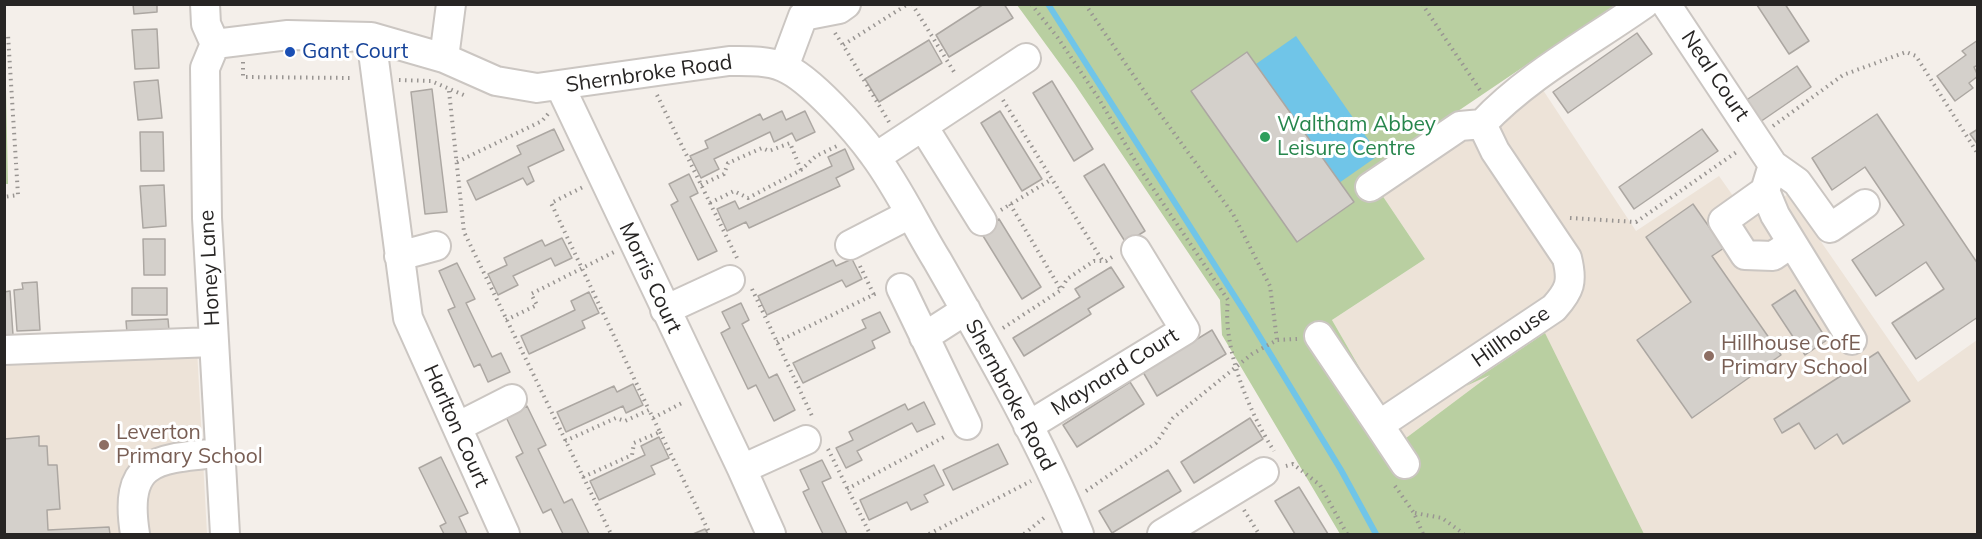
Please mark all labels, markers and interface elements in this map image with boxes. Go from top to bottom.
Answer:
street label: Neal Court [1676,26,1754,126]
place label: Gant Court [302,39,408,65]
marker: Gant Court [283,45,297,59]
street label: Shernbroke Road [564,50,734,98]
place label: Waltham Abbey Leisure Centre [1277,112,1436,162]
marker: Waltham Abbey Leisure Centre [1258,130,1272,144]
street label: Honey Lane [194,209,226,327]
street label: Morris Court [613,219,687,337]
street label: Hillhouse [1467,301,1555,373]
street label: Shernbroke Road [959,315,1061,475]
street label: Maynard Court [1047,323,1183,421]
place label: Hillhouse CofE Primary School [1721,331,1868,381]
marker: Hillhouse CofE Primary School [1702,349,1716,363]
street label: Harlton Court [418,361,494,491]
place label: Leverton Primary School [116,420,263,470]
marker: Leverton Primary School [97,438,111,452]

